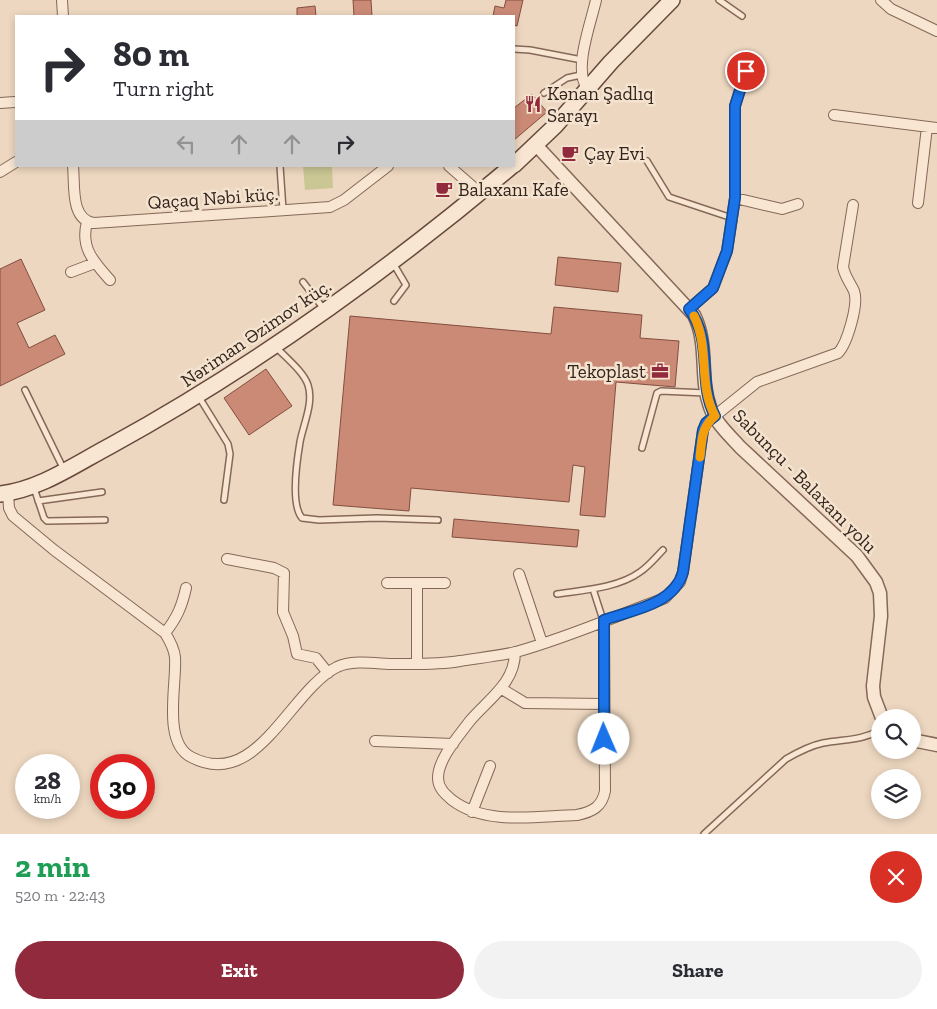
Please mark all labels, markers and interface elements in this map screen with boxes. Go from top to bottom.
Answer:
text: 80 m [113,33,189,75]
icon: right [30,35,95,100]
pin [725,50,767,92]
icon: arrive [732,57,760,85]
text: Turn right [113,75,214,102]
place label: Kənan Şadlıq Sarayı [547,82,654,127]
restaurant icon: Kənan Şadlıq Sarayı [523,94,543,114]
icon: left [172,130,200,158]
icon: ahead [225,130,253,158]
icon: ahead [278,130,306,158]
icon: right [331,130,359,158]
place label: Çay Evi [584,142,645,165]
cafe icon: Çay Evi [560,143,580,163]
place label: Balaxanı Kafe [458,178,569,201]
cafe icon: Balaxanı Kafe [434,179,454,199]
street label: Qaçaq Nəbi küç. [147,182,279,214]
street label: Nəriman Əzimov küç. [176,274,336,392]
place label: Tekoplast [567,360,646,383]
office icon: Tekoplast [650,361,670,381]
street label: Sabunçu - Balaxanı yolu [728,404,882,558]
map controls [871,709,921,819]
button: search [871,709,921,759]
position arrow [577,712,629,764]
speed limit sign: 30 [90,754,155,819]
text: 28 [34,765,61,795]
button: layers [871,769,921,819]
text: km/h [34,792,61,806]
text: 2 min [15,849,90,885]
button: close [870,851,922,903]
text: 520 m · 22:43 [15,886,105,905]
button: Exit [15,941,464,999]
button: Share [474,941,922,999]

